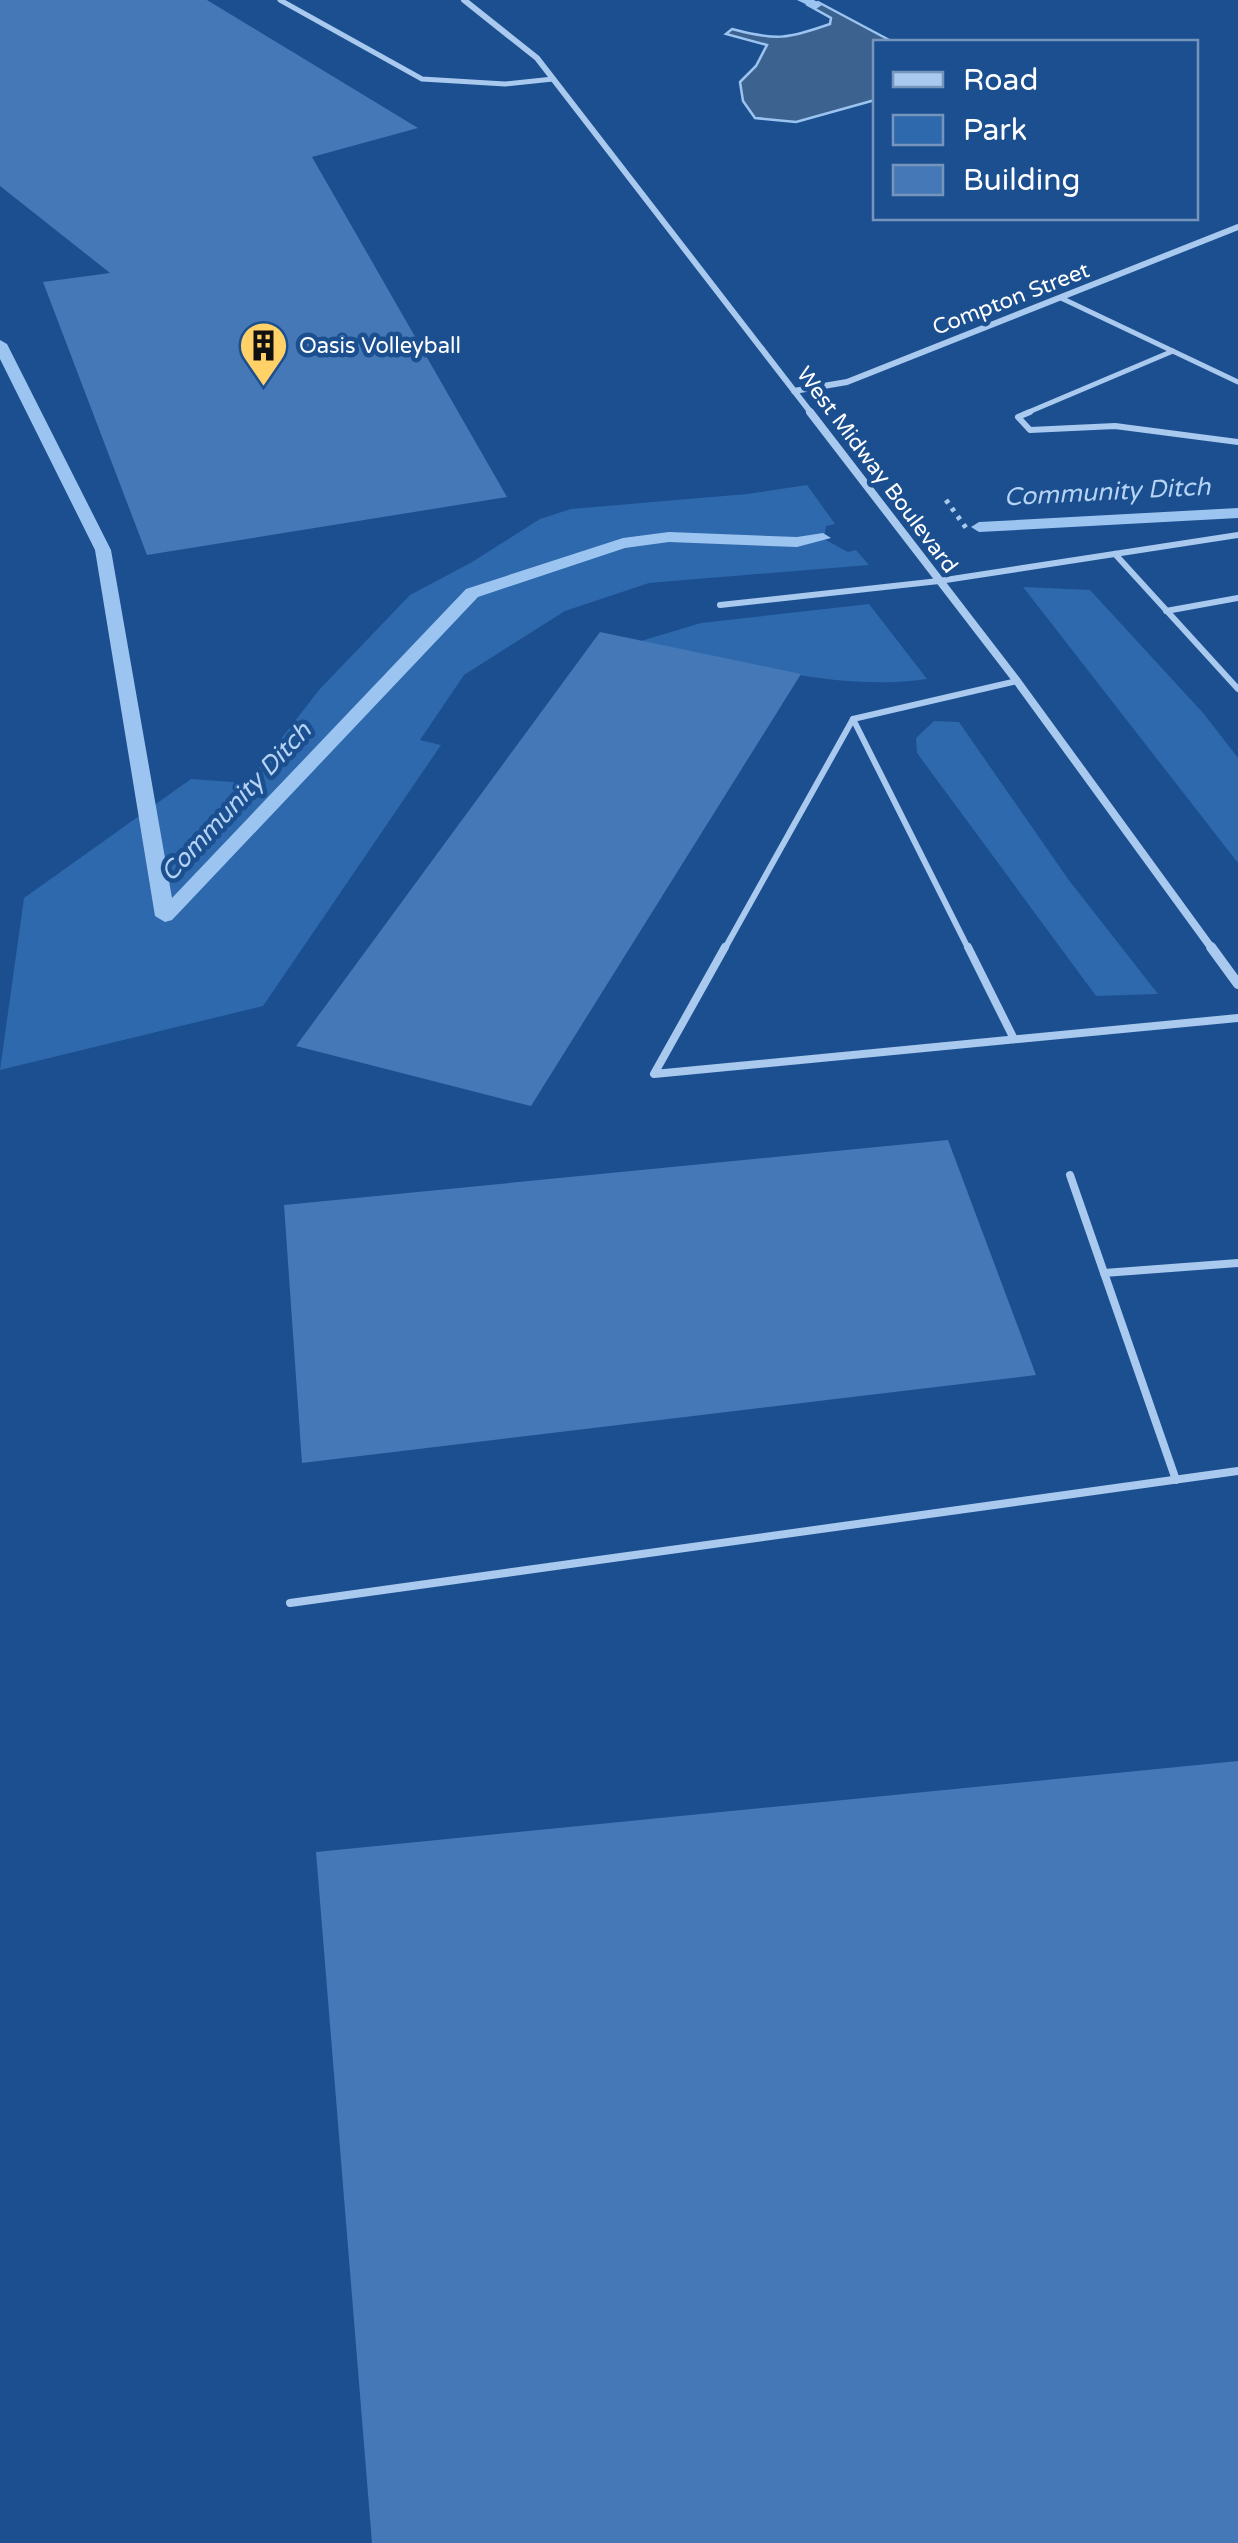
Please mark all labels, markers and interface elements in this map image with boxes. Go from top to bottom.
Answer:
legend [873,40,1198,220]
text: Road [963,62,1038,99]
text: Park [963,112,1027,149]
text: Building [963,162,1080,199]
street label: Compton Street [929,257,1093,341]
building icon: Oasis Volleyball [238,320,290,388]
place label: Oasis Volleyball [299,333,461,359]
street label: West Midway Boulevard [791,362,963,578]
water label: Community Ditch [1003,472,1212,512]
water label: Community Ditch [155,716,318,888]

